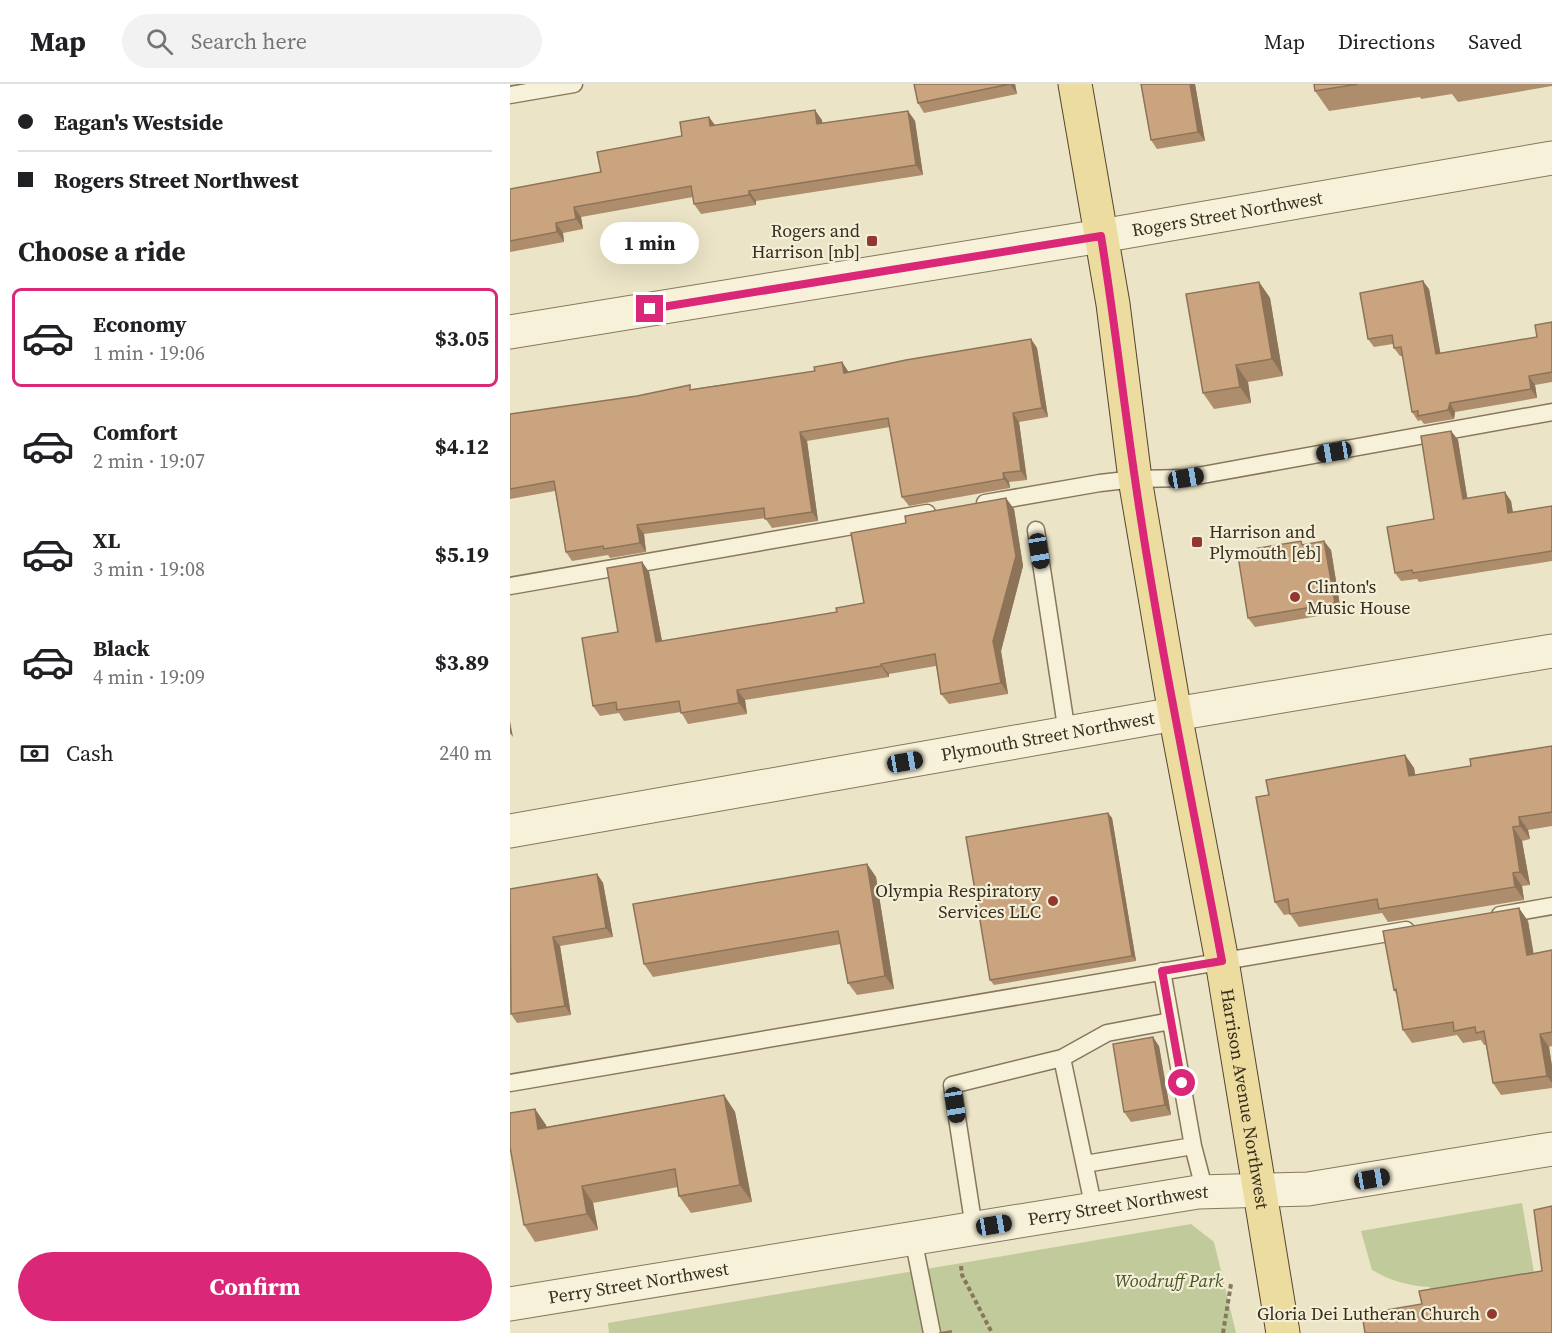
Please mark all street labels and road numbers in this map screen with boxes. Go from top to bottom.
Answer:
street label: Rogers Street Northwest [1130,185,1325,242]
street label: Plymouth Street Northwest [939,705,1157,767]
street label: Harrison Avenue Northwest [1215,987,1275,1211]
street label: Perry Street Northwest [1026,1179,1209,1232]
street label: Perry Street Northwest [546,1256,730,1310]

